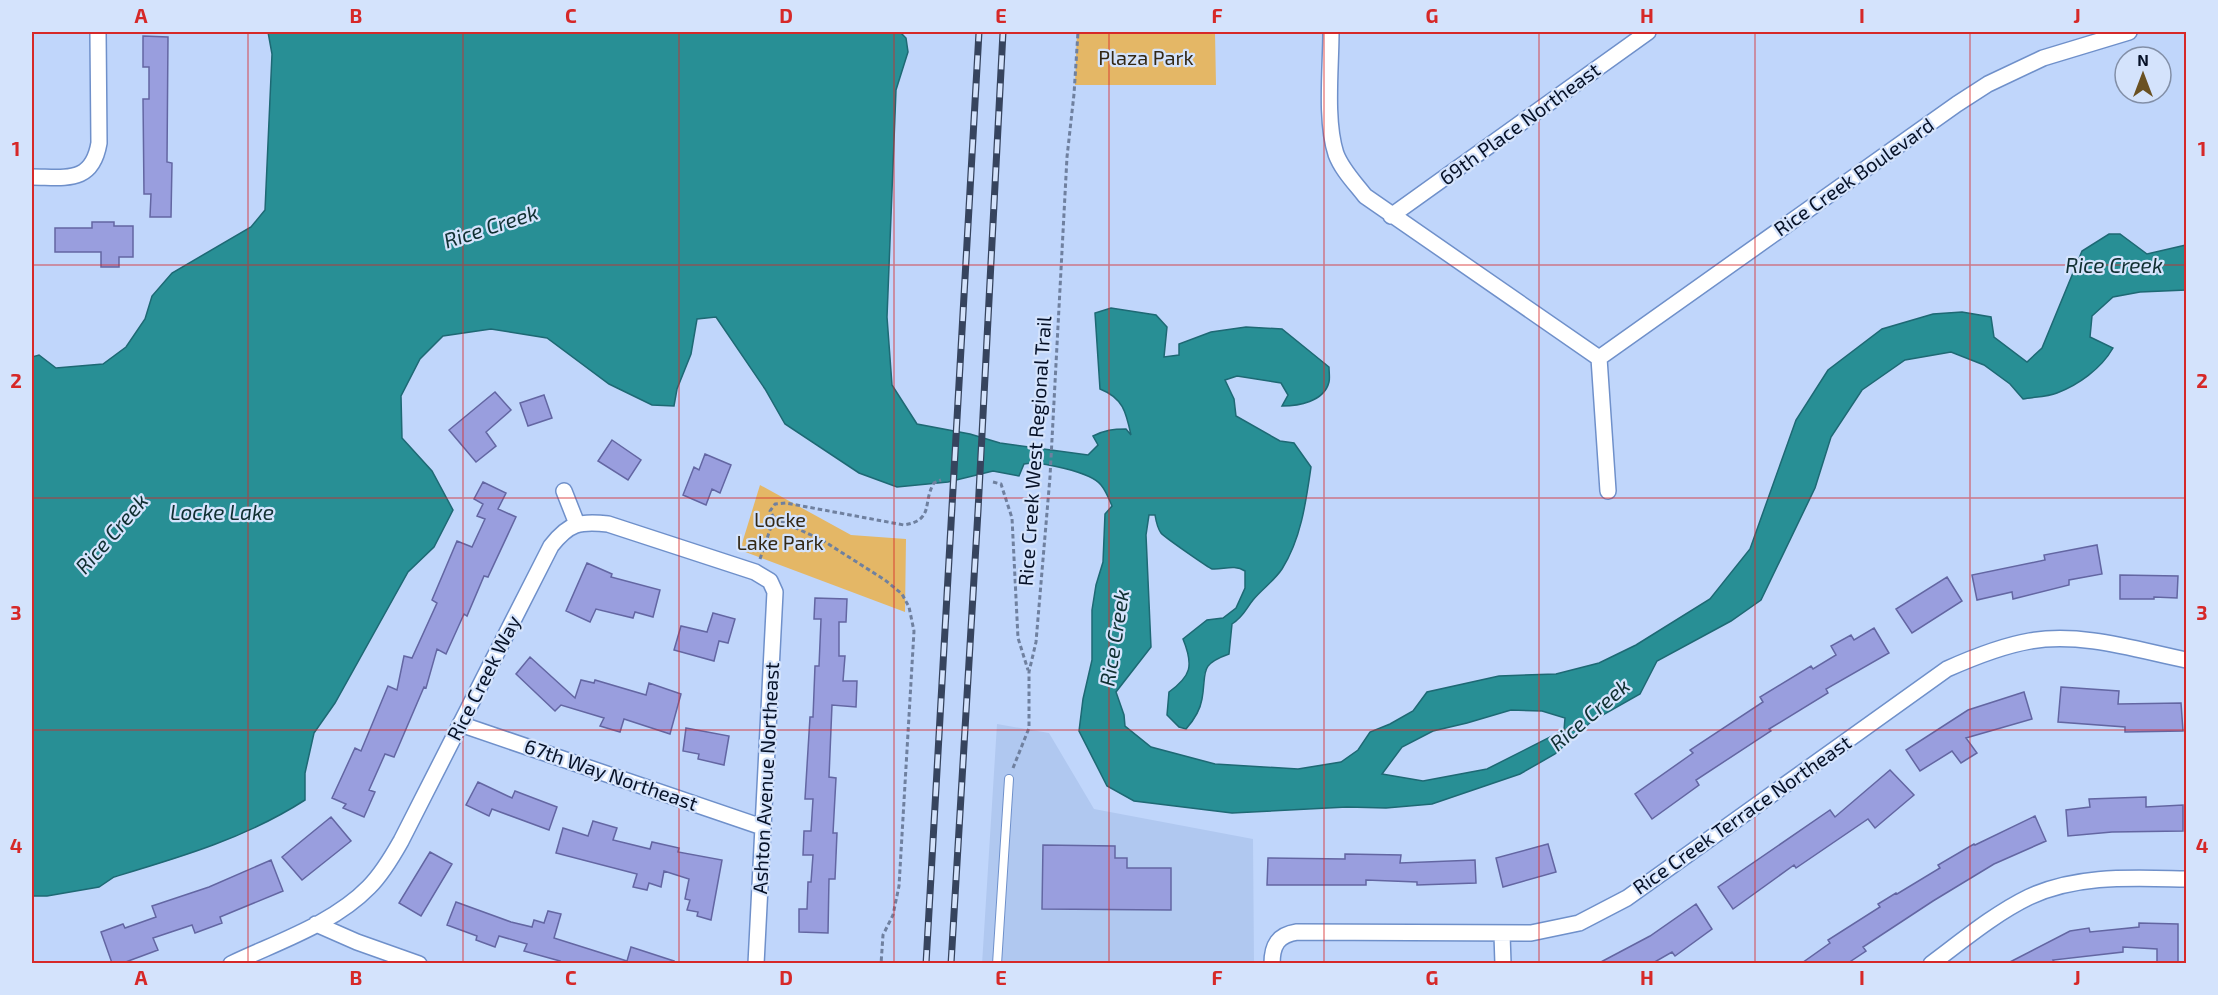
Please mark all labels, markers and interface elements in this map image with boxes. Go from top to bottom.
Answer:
text: A [134,3,148,27]
text: B [350,3,362,27]
text: C [565,3,577,27]
text: D [779,3,793,27]
text: E [995,3,1007,27]
text: F [1211,3,1223,27]
text: G [1426,3,1438,27]
text: H [1640,3,1654,27]
text: I [1859,3,1865,27]
text: J [2073,3,2081,27]
park label: Plaza Park [1098,45,1194,69]
north arrow [2113,45,2173,105]
text: N [2137,50,2149,69]
street label: 69th Place Northeast [1435,57,1605,189]
street label: Rice Creek Boulevard [1769,112,1938,240]
text: 1 [12,136,20,160]
text: 1 [2198,136,2206,160]
water label: Rice Creek [440,199,541,253]
water label: Rice Creek [2065,252,2163,277]
street label: Rice Creek West Regional Trail [1013,315,1055,587]
text: 2 [10,368,22,392]
text: 2 [2196,368,2208,392]
water label: Rice Creek [69,488,152,578]
water label: Locke Lake [170,499,274,524]
park label: Locke Lake Park [736,507,824,554]
water label: Rice Creek [1094,588,1134,688]
text: 3 [10,600,22,624]
text: 3 [2196,600,2208,624]
street label: Rice Creek Way [441,611,525,744]
street label: Ashton Avenue Northeast [747,661,783,895]
water label: Rice Creek [1544,672,1634,755]
street label: Rice Creek Terrace Northeast [1628,729,1855,899]
street label: 67th Way Northeast [522,733,701,815]
text: 4 [10,833,23,857]
text: 4 [2196,833,2209,857]
text: A [134,965,148,989]
text: B [350,965,362,989]
text: C [565,965,577,989]
text: D [779,965,793,989]
text: E [995,965,1007,989]
text: F [1211,965,1223,989]
text: G [1426,965,1438,989]
text: H [1640,965,1654,989]
text: I [1859,965,1865,989]
text: J [2073,965,2081,989]

